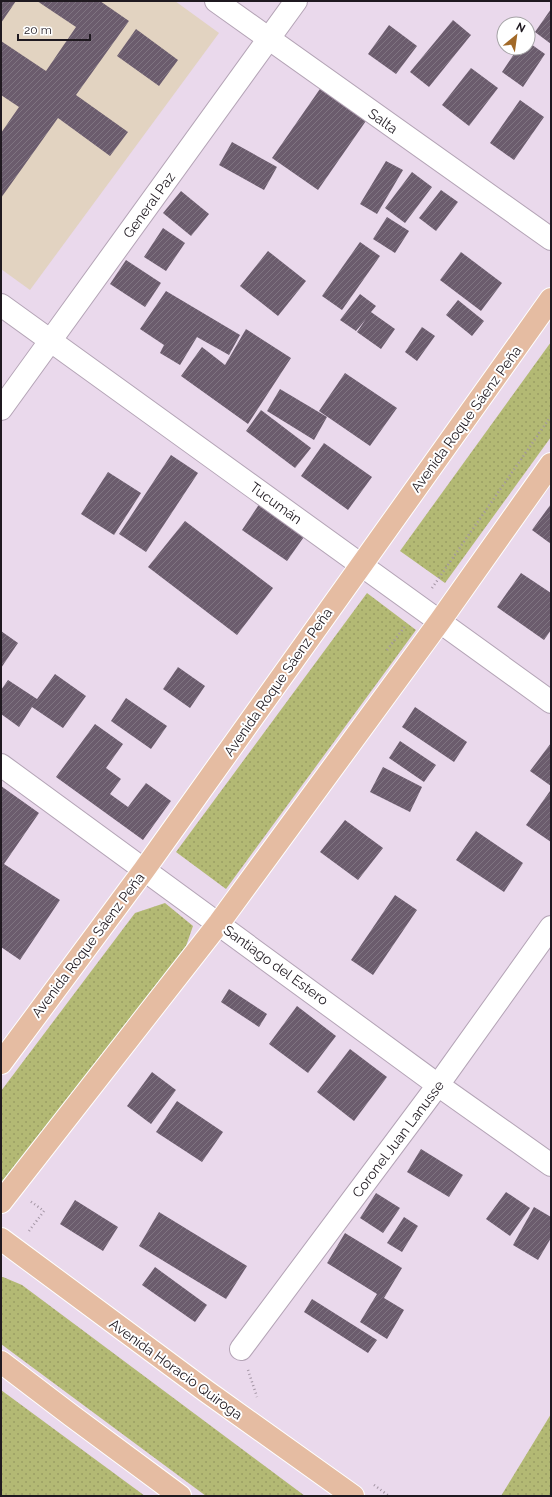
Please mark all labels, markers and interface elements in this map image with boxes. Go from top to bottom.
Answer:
scale bar [18,16,90,42]
north arrow [496,16,536,56]
text: N [514,20,527,35]
text: 20 m [24,23,52,37]
street label: Salta [365,105,401,137]
street label: General Paz [120,169,178,241]
street label: Avenida Roque Sáenz Peña [407,343,525,495]
street label: Tucumán [247,479,305,527]
street label: Avenida Roque Sáenz Peña [221,605,335,759]
street label: Avenida Roque Sáenz Peña [28,869,148,1021]
street label: Santiago del Estero [221,922,331,1008]
street label: Coronel Juan Lanusse [349,1077,447,1201]
street label: Avenida Horacio Quiroga [106,1315,246,1423]

